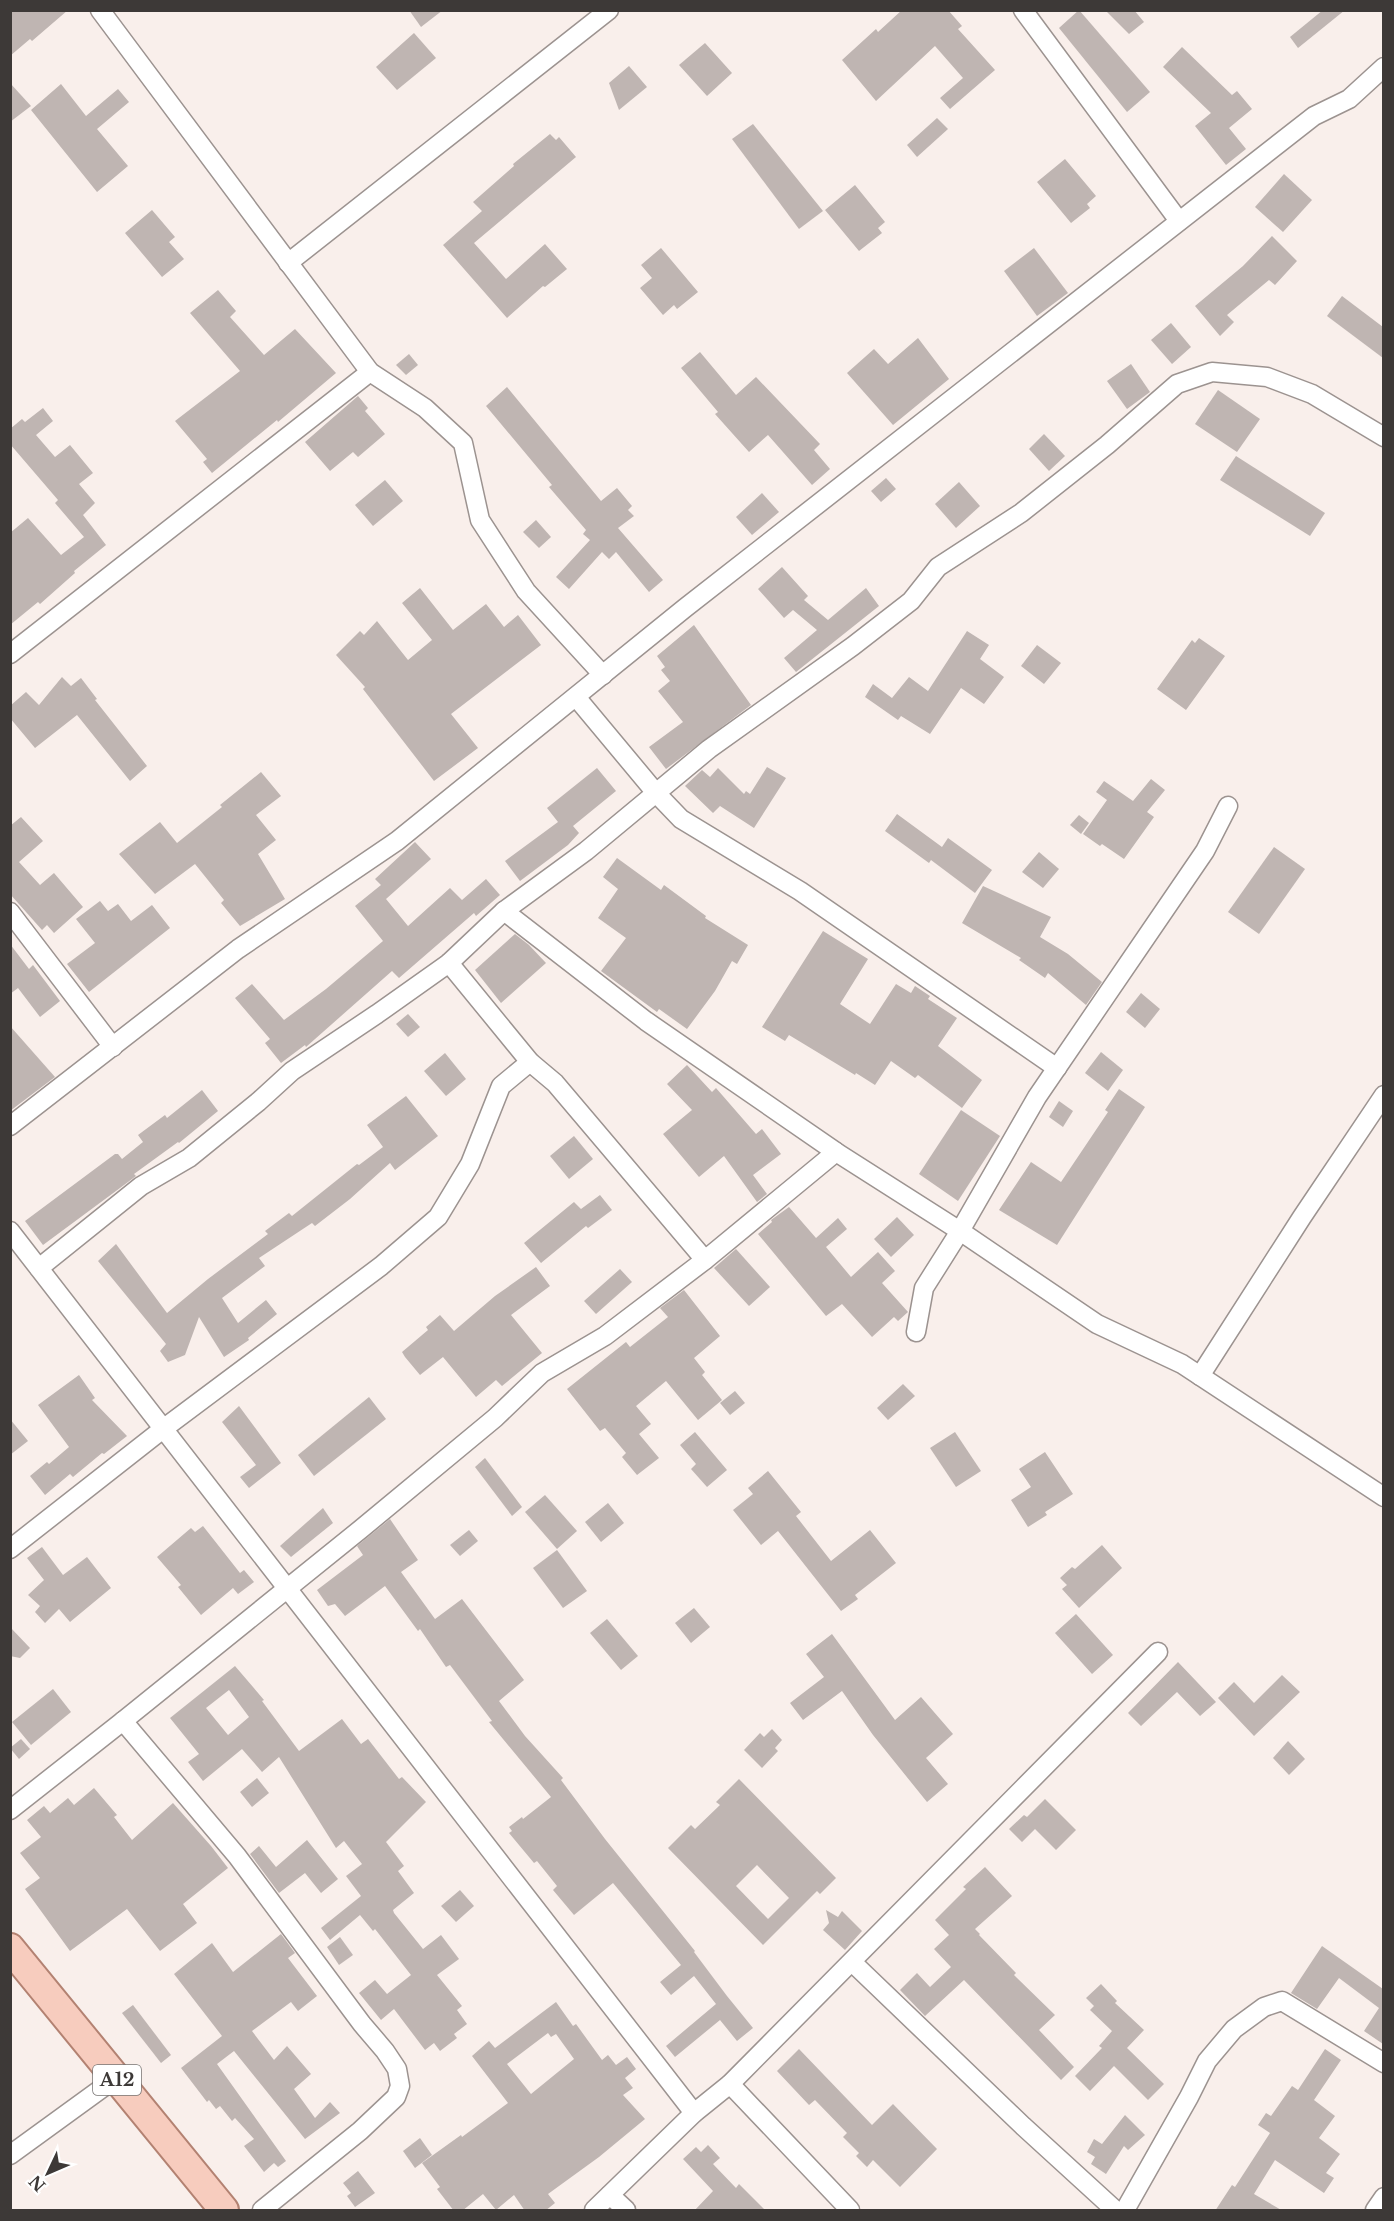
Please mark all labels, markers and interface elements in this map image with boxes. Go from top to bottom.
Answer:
road number: A12 [93,2065,141,2095]
north arrow [18,2143,78,2203]
text: N [25,2171,50,2196]

